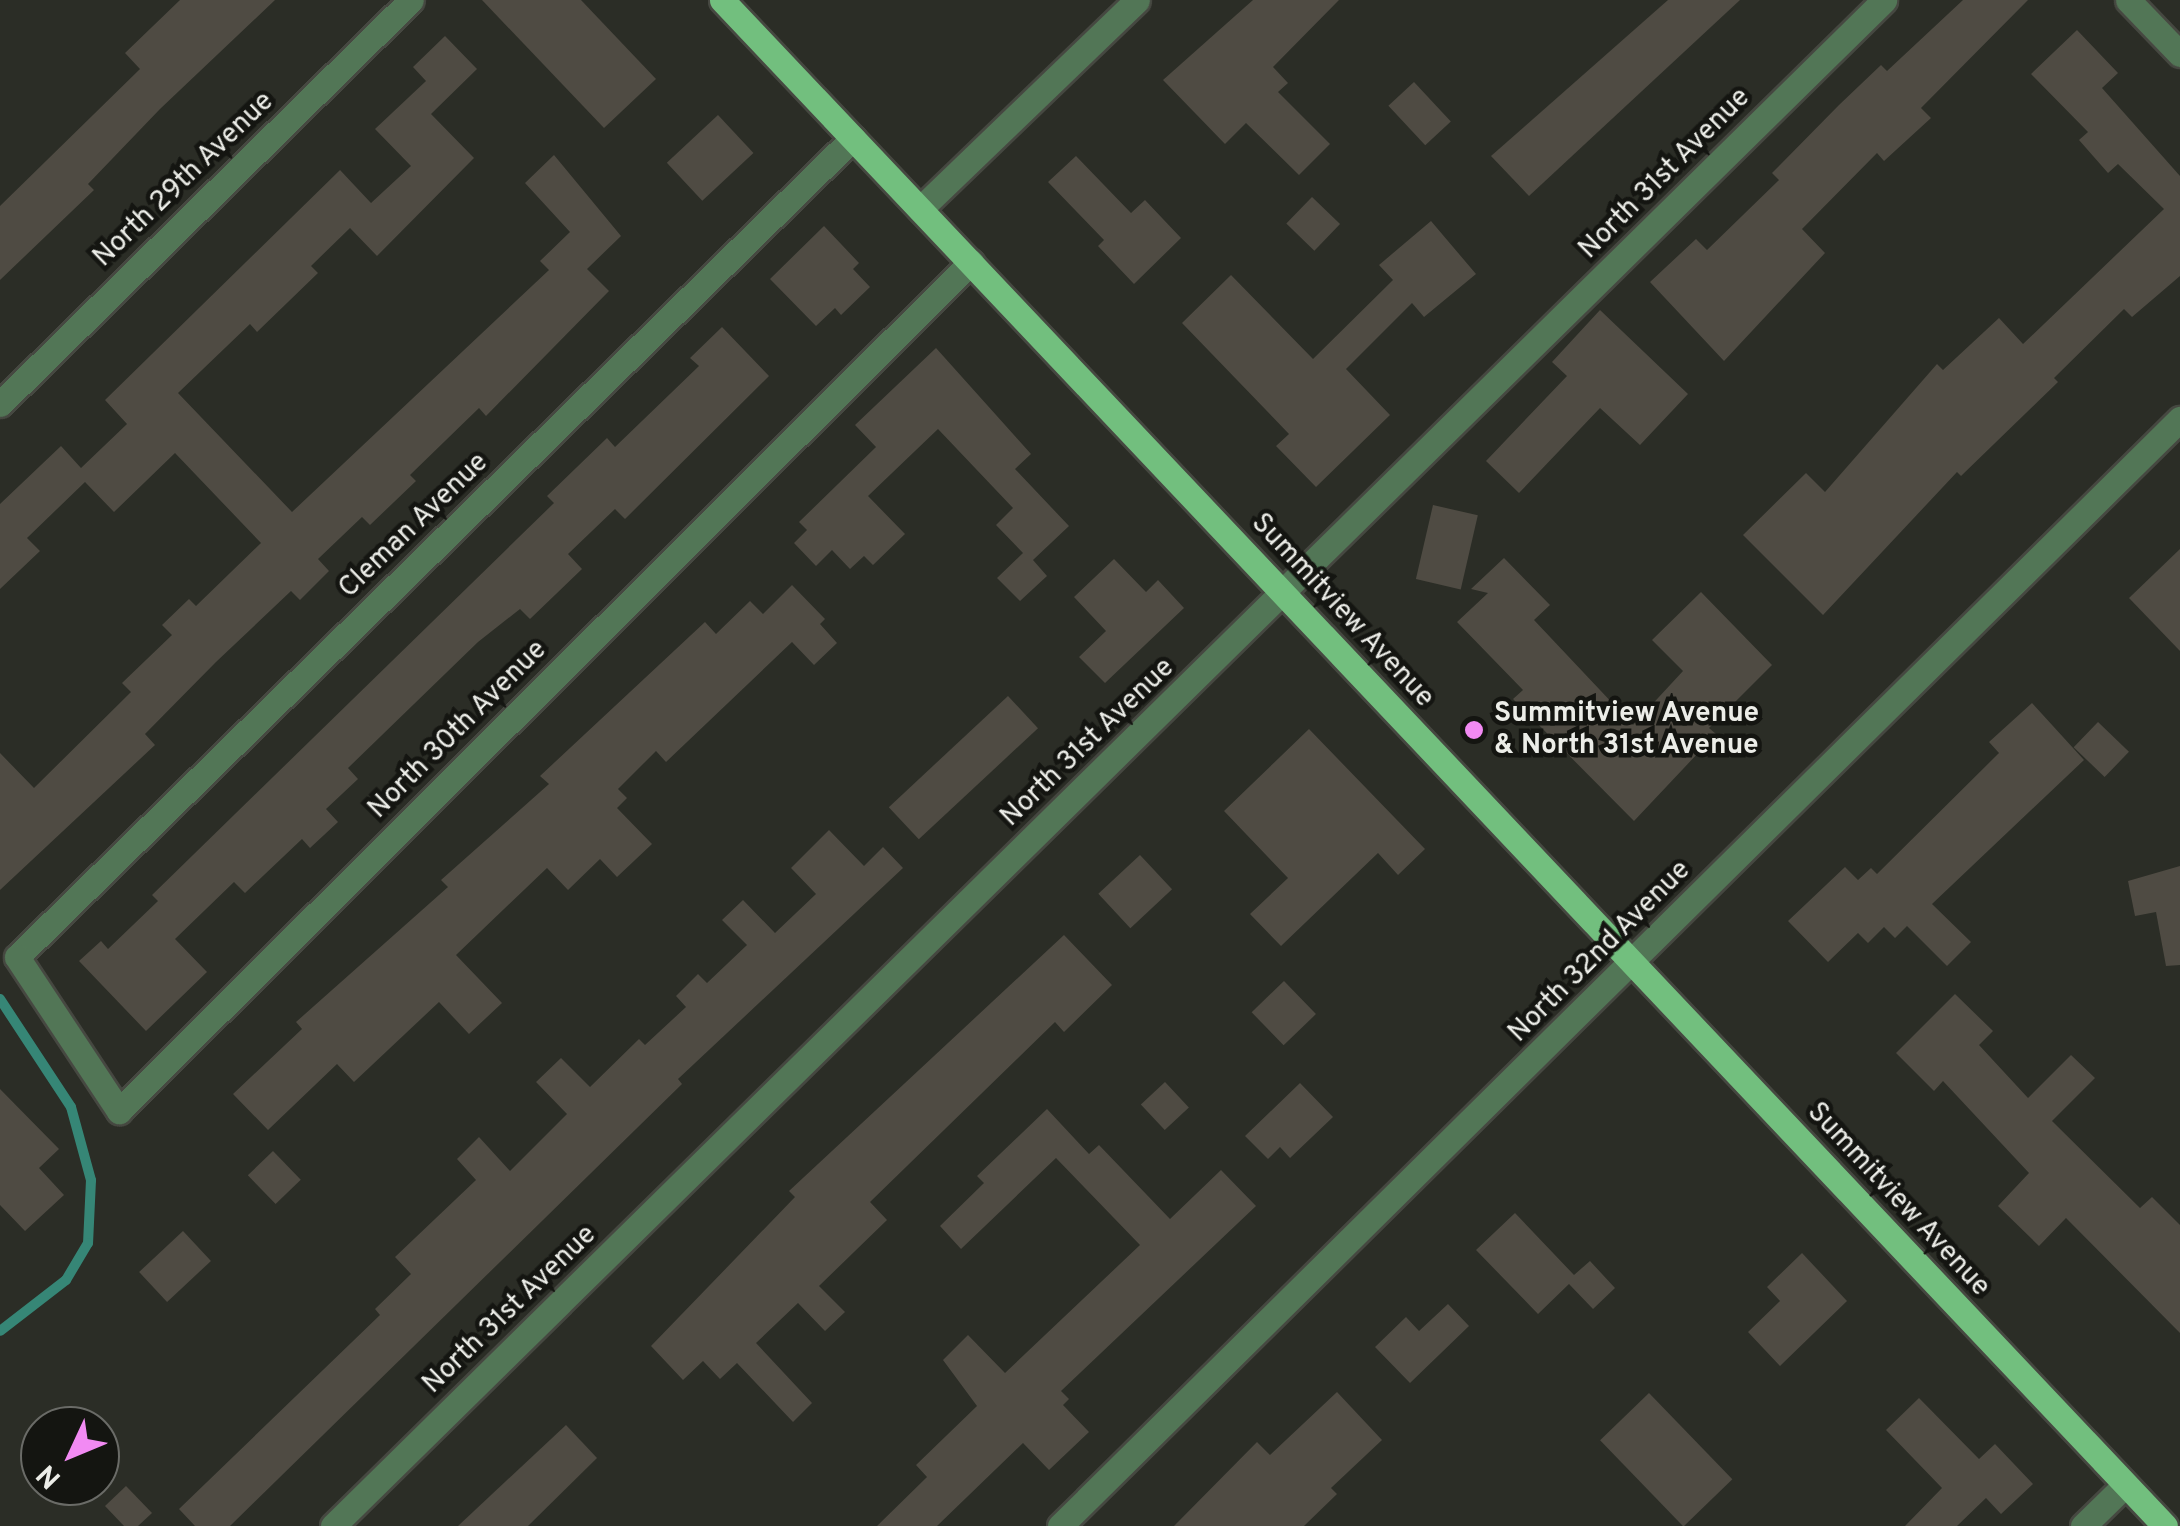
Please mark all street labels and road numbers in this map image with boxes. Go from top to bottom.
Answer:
street label: North 31st Avenue [1572,81,1758,267]
street label: North 29th Avenue [86,85,282,275]
street label: Cleman Avenue [332,446,496,606]
street label: Summitview Avenue [1243,507,1441,715]
street label: North 30th Avenue [361,633,555,827]
street label: North 31st Avenue [994,651,1182,835]
street label: North 32nd Avenue [1502,854,1698,1050]
street label: Summitview Avenue [1799,1096,1997,1304]
street label: North 31st Avenue [416,1218,604,1402]

